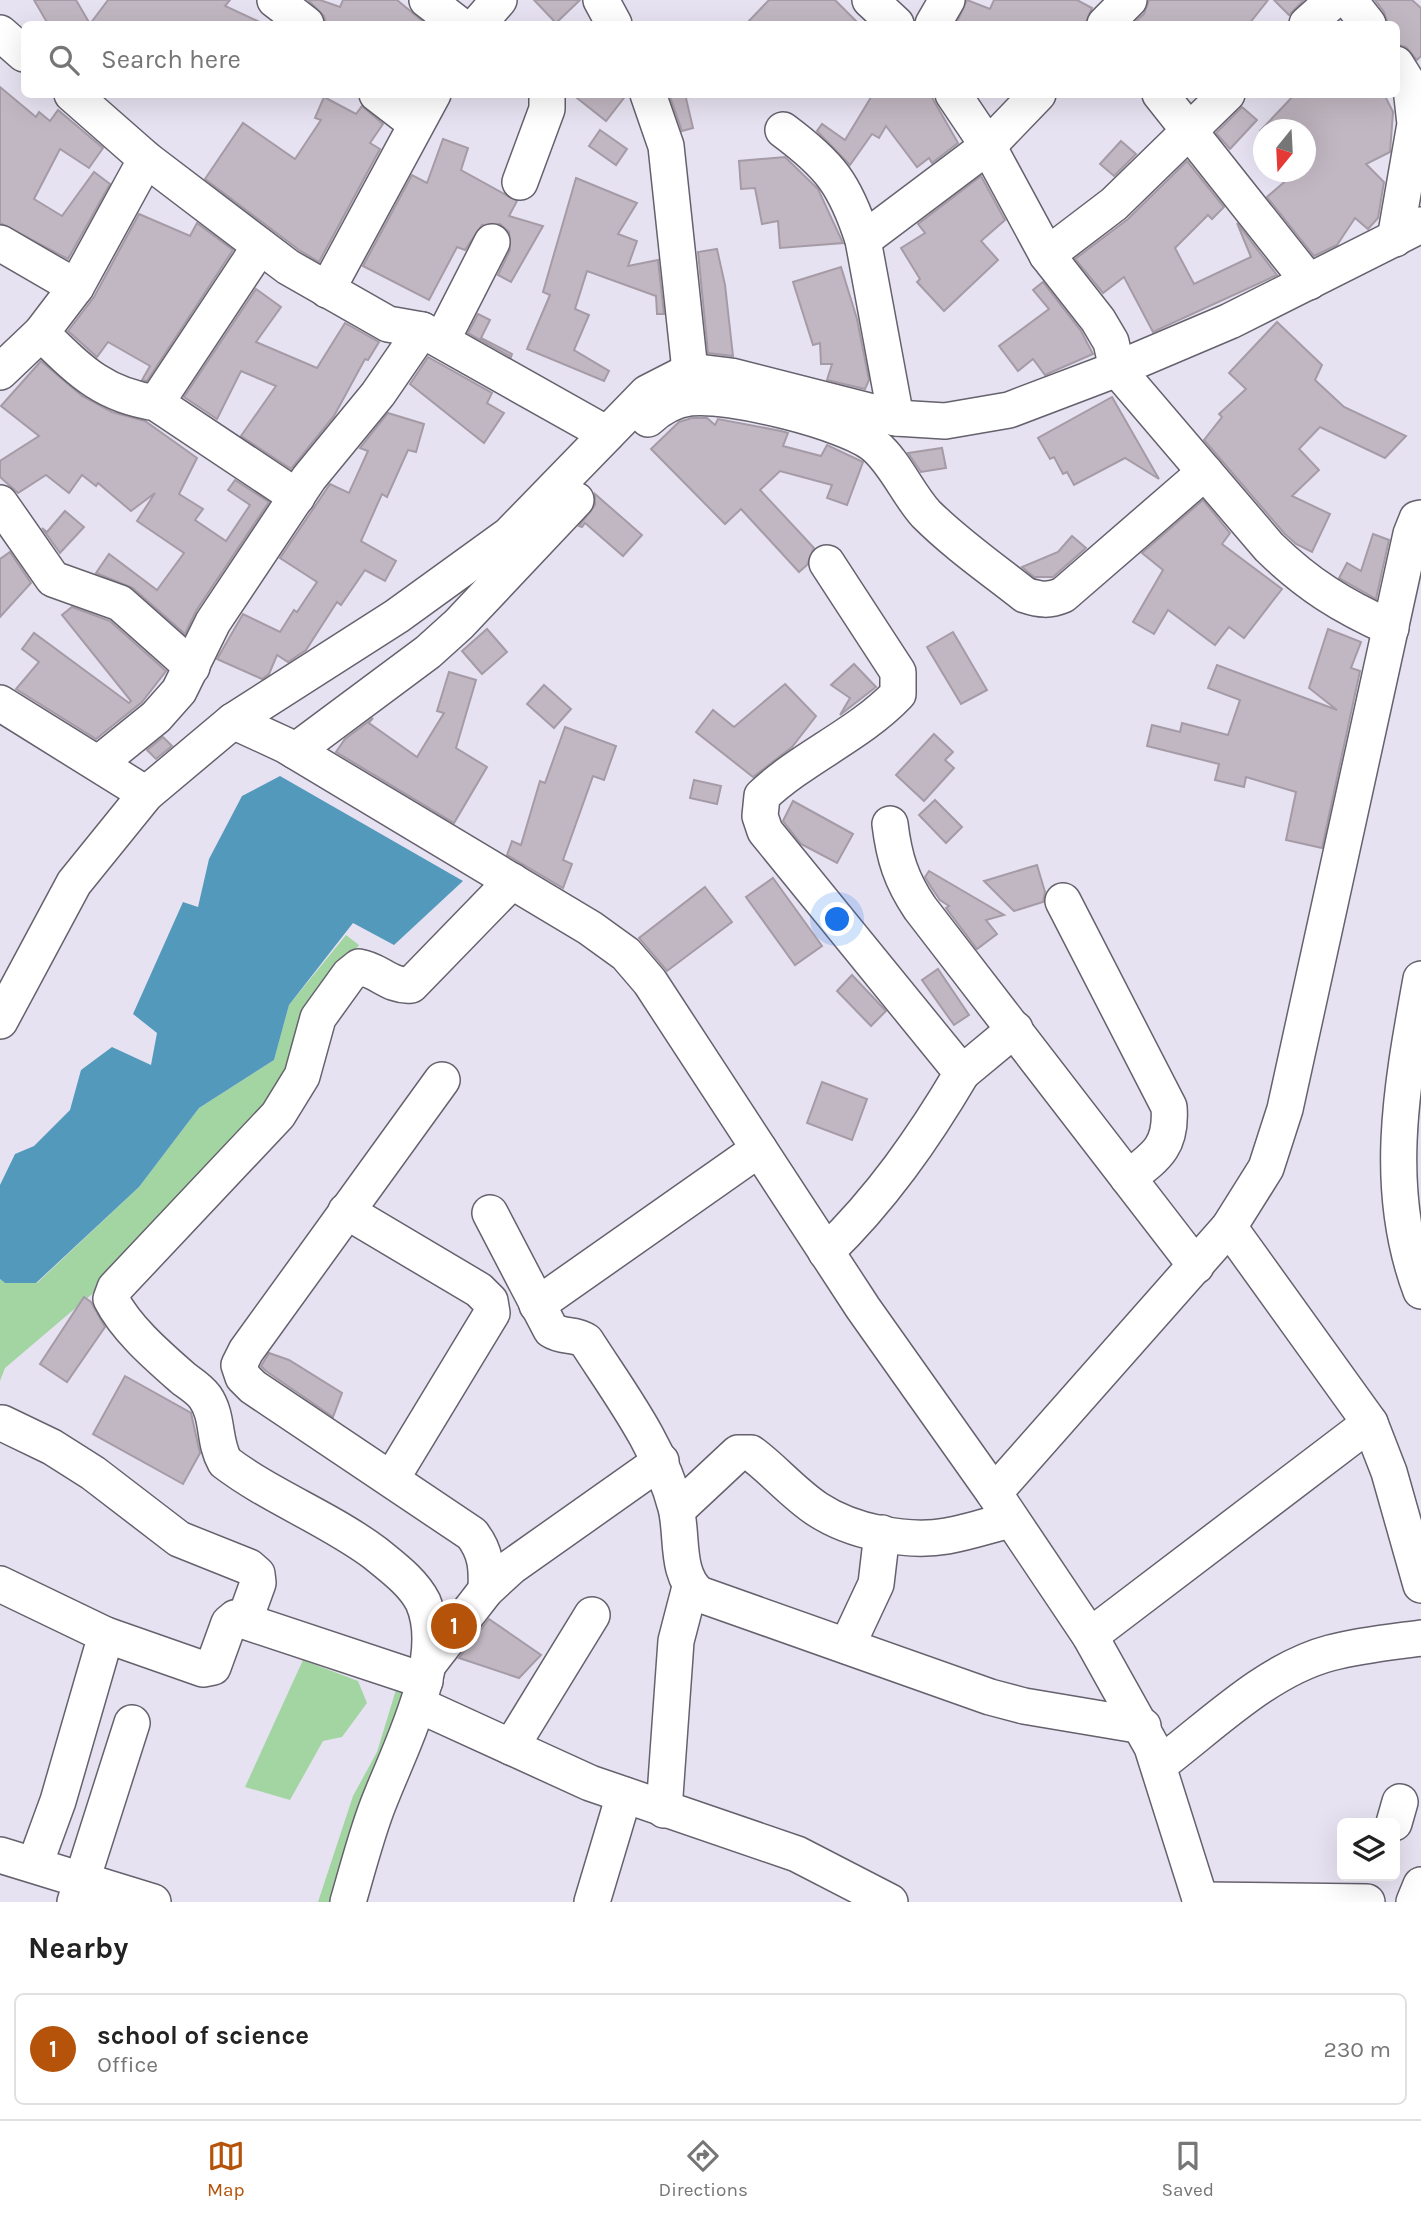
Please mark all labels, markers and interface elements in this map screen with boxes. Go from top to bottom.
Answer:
search box [21,21,1400,98]
icon: search [45,41,83,79]
text: Search here [101,44,241,75]
north arrow [1253,119,1316,182]
your location [820,902,854,936]
pin: 1 [431,1600,477,1652]
map controls [1337,1818,1400,1881]
button: layers [1337,1818,1400,1881]
text: Nearby [28,1930,128,1966]
text: school of science [97,2020,309,2051]
text: 1 [49,2036,57,2063]
text: 230 m [1323,2036,1391,2063]
text: Office [97,2051,158,2078]
tab: Map [207,2137,245,2201]
tab: Directions [659,2137,748,2201]
tab: Saved [1162,2137,1214,2201]

